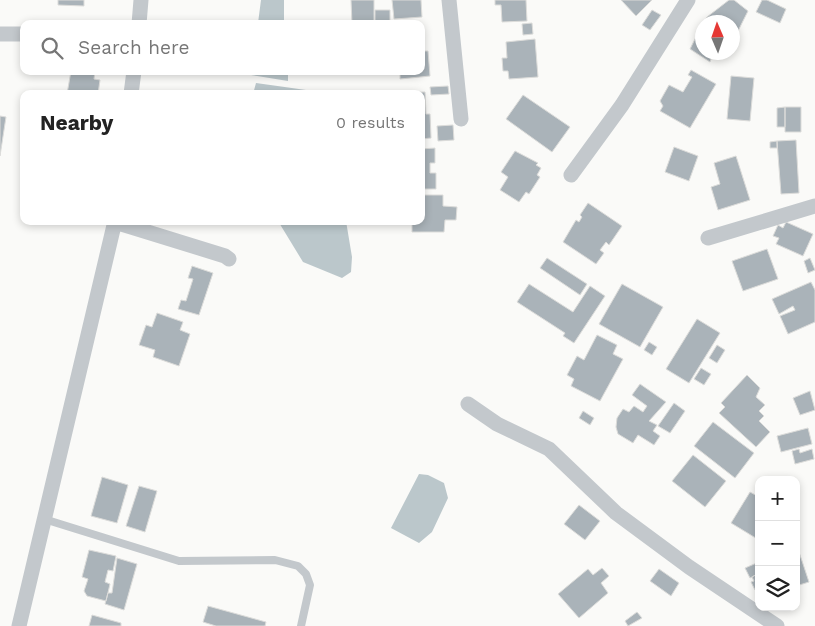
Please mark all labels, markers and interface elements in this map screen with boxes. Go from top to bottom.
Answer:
north arrow [695,15,740,60]
search box [20,20,425,75]
icon: search [38,34,66,62]
text: Search here [78,36,189,59]
text: Nearby [40,110,113,135]
text: 0 results [336,113,405,132]
map controls [755,476,800,611]
button: + [755,476,800,521]
button: − [755,521,800,566]
button: layers [755,566,800,611]

